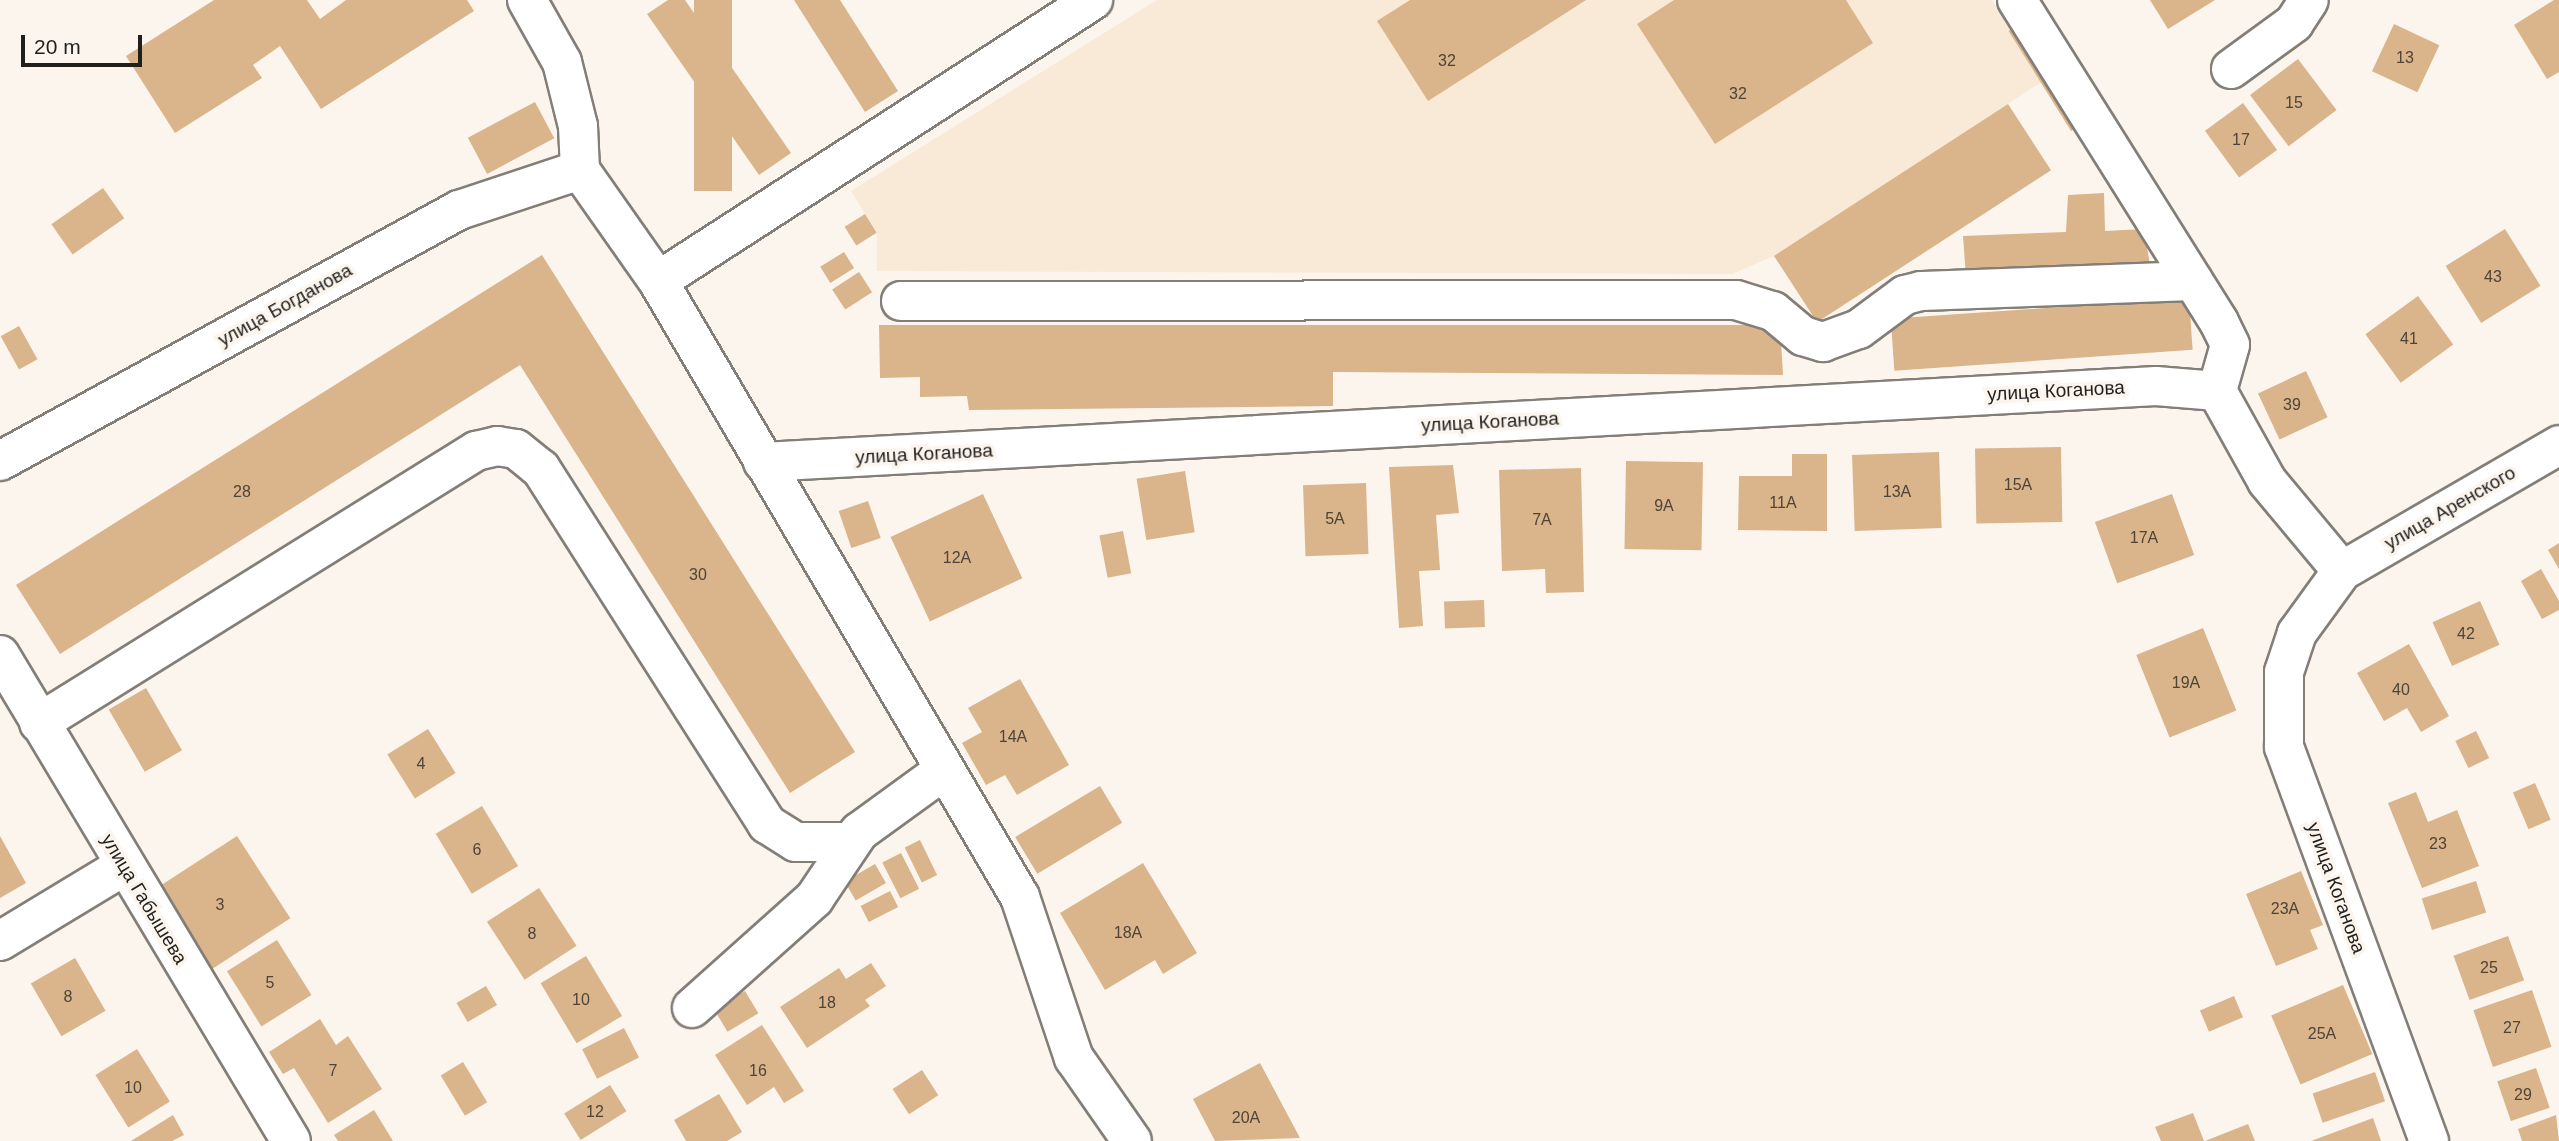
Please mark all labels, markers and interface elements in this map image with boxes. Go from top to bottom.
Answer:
scale bar [24,21,145,65]
text: 20 m [34,35,81,58]
house number: 13 [2396,48,2414,68]
house number: 32 [1438,51,1456,71]
house number: 32 [1729,84,1747,104]
house number: 15 [2285,93,2303,113]
house number: 17 [2232,130,2250,150]
street label: улица Богданова [214,259,356,351]
house number: 43 [2484,267,2502,287]
house number: 41 [2400,329,2418,349]
street label: улица Коганова [1987,376,2125,406]
house number: 39 [2283,395,2301,415]
street label: улица Коганова [1421,407,1559,437]
street label: улица Коганова [855,439,993,469]
street label: улица Аренского [2380,461,2520,555]
house number: 15А [2004,475,2032,495]
house number: 28 [233,482,251,502]
house number: 13А [1883,482,1911,502]
house number: 11А [1769,493,1797,513]
house number: 9А [1654,496,1674,516]
house number: 5А [1325,509,1345,529]
house number: 7А [1532,510,1552,530]
house number: 17А [2130,528,2158,548]
house number: 12А [943,548,971,568]
house number: 30 [689,565,707,585]
house number: 42 [2457,624,2475,644]
house number: 19А [2172,673,2200,693]
house number: 40 [2392,680,2410,700]
house number: 14А [999,727,1027,747]
house number: 4 [417,754,425,774]
street label: улица Коганова [2302,819,2370,957]
street label: улица Габышева [96,830,192,968]
house number: 23 [2429,834,2447,854]
house number: 6 [473,840,481,860]
house number: 3 [216,895,224,915]
house number: 23А [2271,899,2299,919]
house number: 18А [1114,923,1142,943]
house number: 8 [528,924,536,944]
house number: 25 [2480,958,2498,978]
house number: 5 [266,973,274,993]
house number: 8 [64,987,72,1007]
house number: 10 [572,990,590,1010]
house number: 18 [818,993,836,1013]
house number: 27 [2503,1018,2521,1038]
house number: 25А [2308,1024,2336,1044]
house number: 7 [329,1061,337,1081]
house number: 16 [749,1061,767,1081]
house number: 10 [124,1078,142,1098]
house number: 29 [2514,1085,2532,1105]
house number: 12 [586,1102,604,1122]
house number: 20А [1232,1108,1260,1128]

